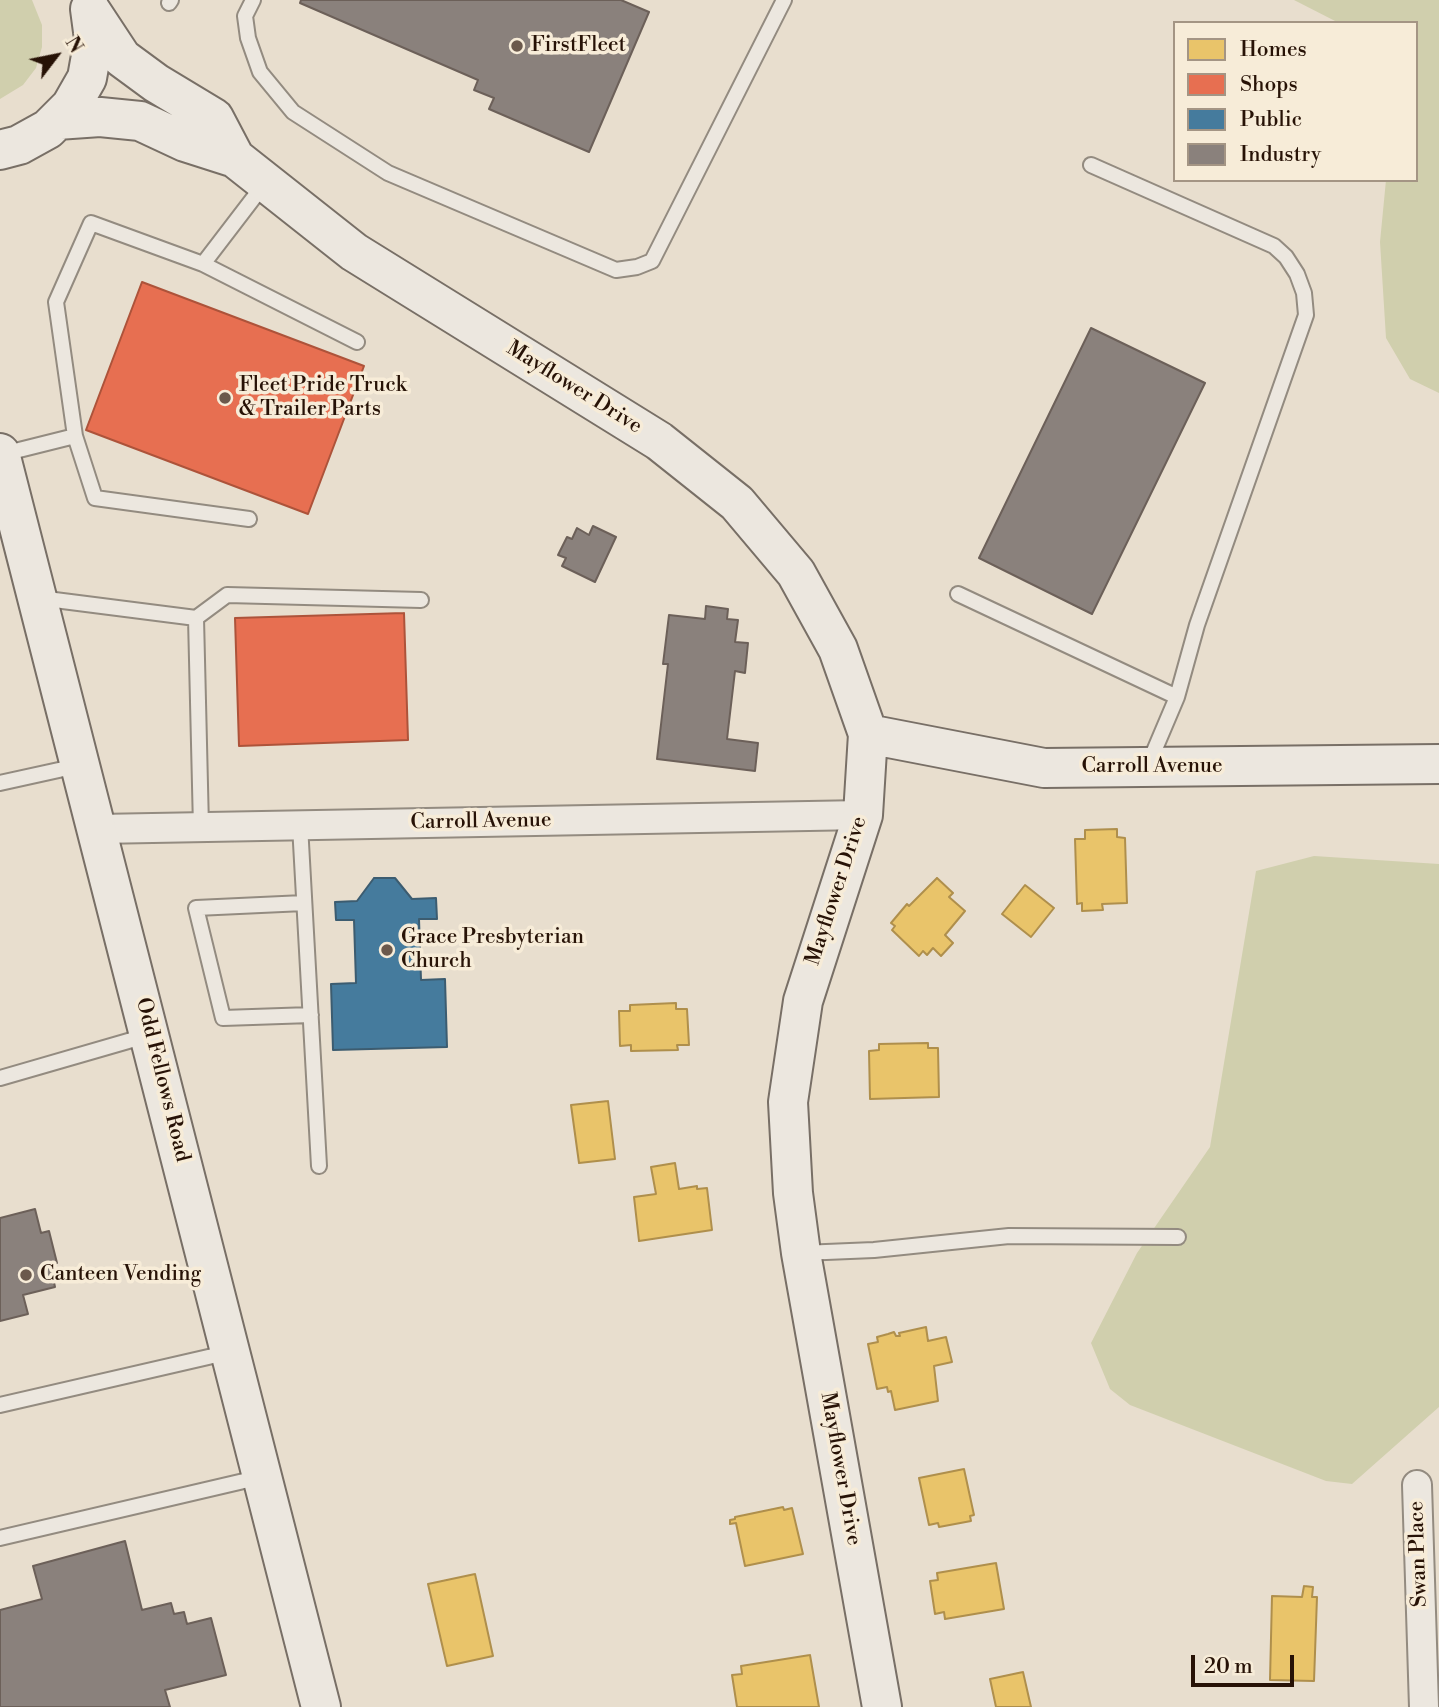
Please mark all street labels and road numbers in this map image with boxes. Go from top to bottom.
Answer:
street label: Mayflower Drive [502,336,646,440]
street label: Carroll Avenue [1081,754,1223,780]
street label: Carroll Avenue [410,808,552,836]
street label: Mayflower Drive [801,813,873,969]
street label: Odd Fellows Road [129,995,195,1165]
street label: Mayflower Drive [814,1390,866,1548]
street label: Swan Place [1405,1500,1433,1608]

